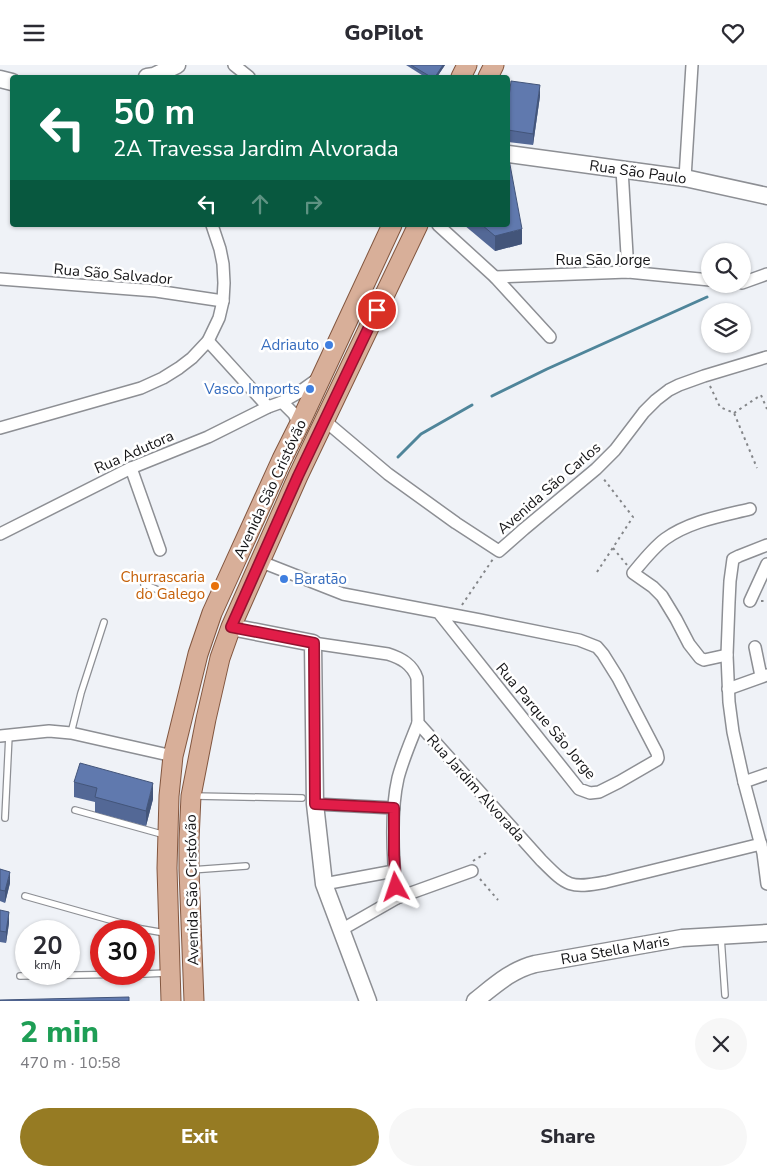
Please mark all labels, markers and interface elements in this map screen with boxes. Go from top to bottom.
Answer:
text: GoPilot [344,18,423,48]
icon: menu [20,19,48,47]
icon: heart [719,19,747,47]
text: 50 m [113,89,195,136]
icon: left [30,95,95,160]
text: 2A Travessa Jardim Alvorada [113,134,399,164]
street label: Rua São Paulo [588,155,688,189]
icon: left [193,190,221,218]
icon: ahead [246,190,274,218]
icon: right [299,190,327,218]
map controls [701,243,751,353]
button: search [701,243,751,293]
street label: Rua São Jorge [556,250,650,270]
street label: Rua São Salvador [53,259,174,289]
pin [356,289,398,331]
icon: arrive [363,296,391,324]
button: layers [701,303,751,353]
place label: Adriauto [261,335,319,355]
marker: Adriauto [323,339,335,351]
place label: Vasco Imports [203,379,300,399]
marker: Vasco Imports [304,383,316,395]
street label: Avenida São Cristóvão [229,416,311,562]
street label: Rua Adutora [91,426,177,478]
street label: Avenida São Carlos [493,437,605,539]
place label: Churrascaria do Galego [121,567,205,604]
place label: Baratão [294,569,347,589]
marker: Baratão [278,573,290,585]
marker: Churrascaria do Galego [209,580,221,592]
street label: Rua Parque São Jorge [491,659,601,783]
street label: Rua Jardim Alvorada [422,730,530,846]
street label: Avenida São Cristóvão [181,814,203,966]
position arrow [369,860,421,912]
speed limit sign: 30 [90,920,155,985]
text: 20 [32,929,63,963]
street label: Rua Stella Maris [559,931,671,969]
text: km/h [34,957,61,973]
text: 2 min [20,1012,99,1053]
button: close [695,1018,747,1070]
text: 470 m · 10:58 [20,1052,121,1074]
button: Exit [20,1108,379,1166]
button: Share [389,1108,747,1166]

